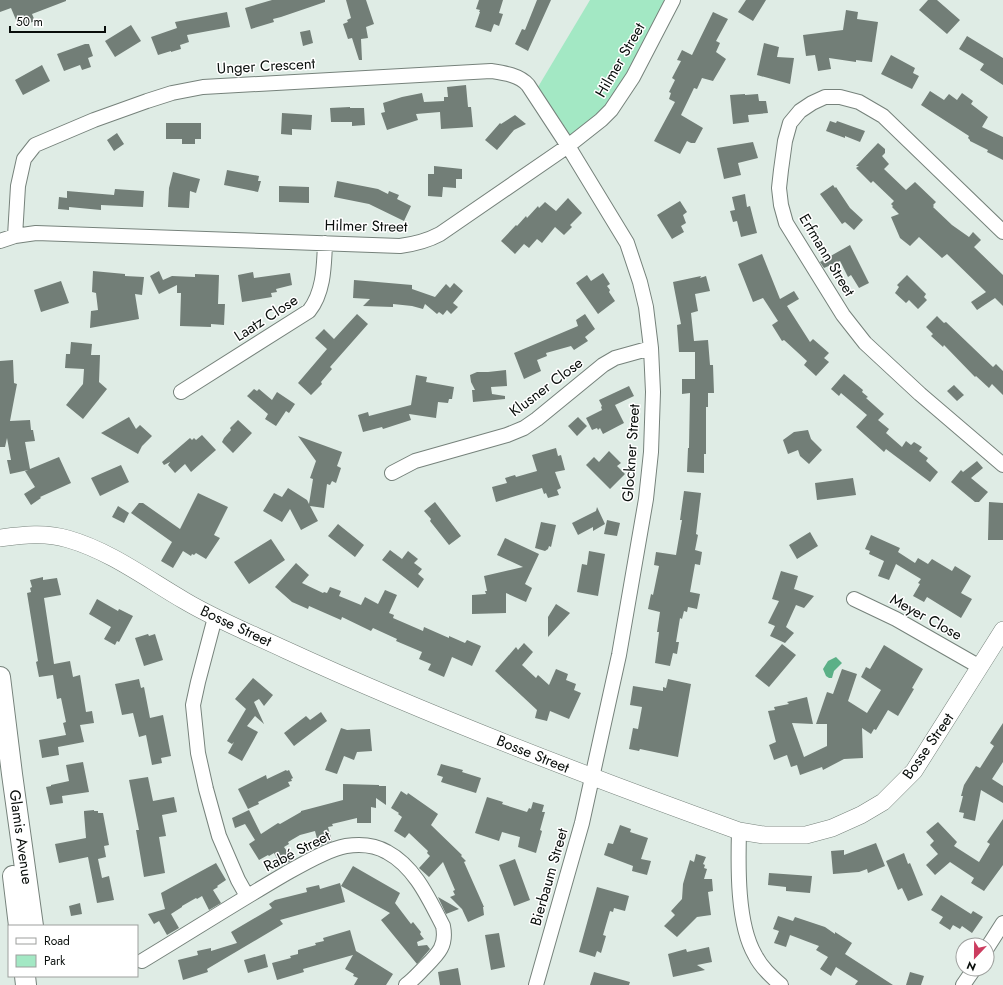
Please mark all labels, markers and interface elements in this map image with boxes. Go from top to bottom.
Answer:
scale bar [10,8,105,34]
text: 50 m [16,13,43,31]
street label: Hilmer Street [590,18,650,101]
street label: Unger Crescent [216,52,316,80]
street label: Erfmann Street [794,210,860,301]
street label: Hilmer Street [324,214,408,238]
street label: Laatz Close [230,289,302,347]
street label: Klusner Close [505,352,587,422]
street label: Glockner Street [617,403,645,503]
street label: Meyer Close [886,588,966,646]
street label: Bosse Street [197,600,276,652]
street label: Bosse Street [897,708,959,784]
street label: Bosse Street [493,729,573,779]
street label: Glamis Avenue [3,788,39,886]
street label: Rabé Street [260,825,335,877]
street label: Bierbaum Street [525,825,574,928]
legend [8,925,138,977]
text: Road [44,932,70,950]
north arrow [955,937,995,977]
text: Park [44,952,66,970]
text: N [964,957,978,975]

